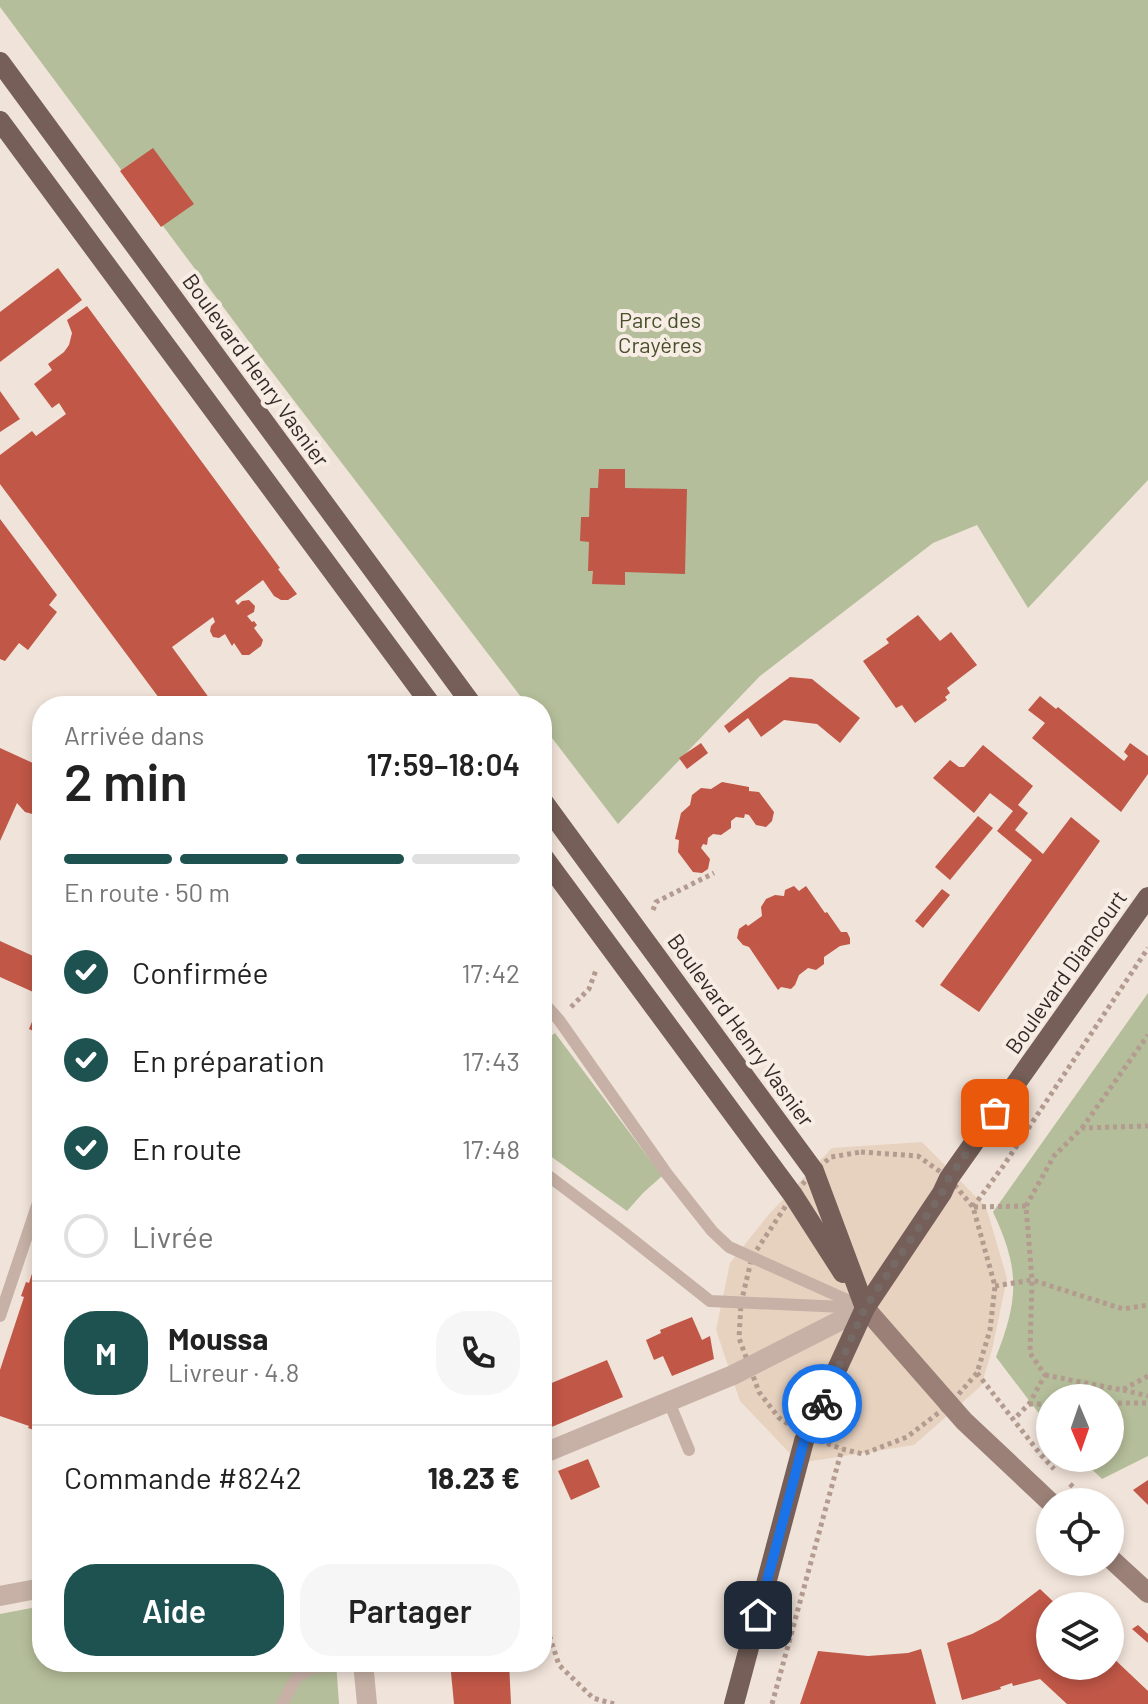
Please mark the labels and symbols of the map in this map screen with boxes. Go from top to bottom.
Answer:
street label: Boulevard Henry Vasnier [178,268,335,471]
park label: Parc des Crayères [618,306,702,357]
street label: Boulevard Diancourt [999,885,1131,1058]
street label: Boulevard Henry Vasnier [663,928,820,1131]
pin [961,1079,1029,1147]
courier [782,1364,862,1444]
north arrow [1036,1384,1124,1472]
pin [724,1581,792,1649]

